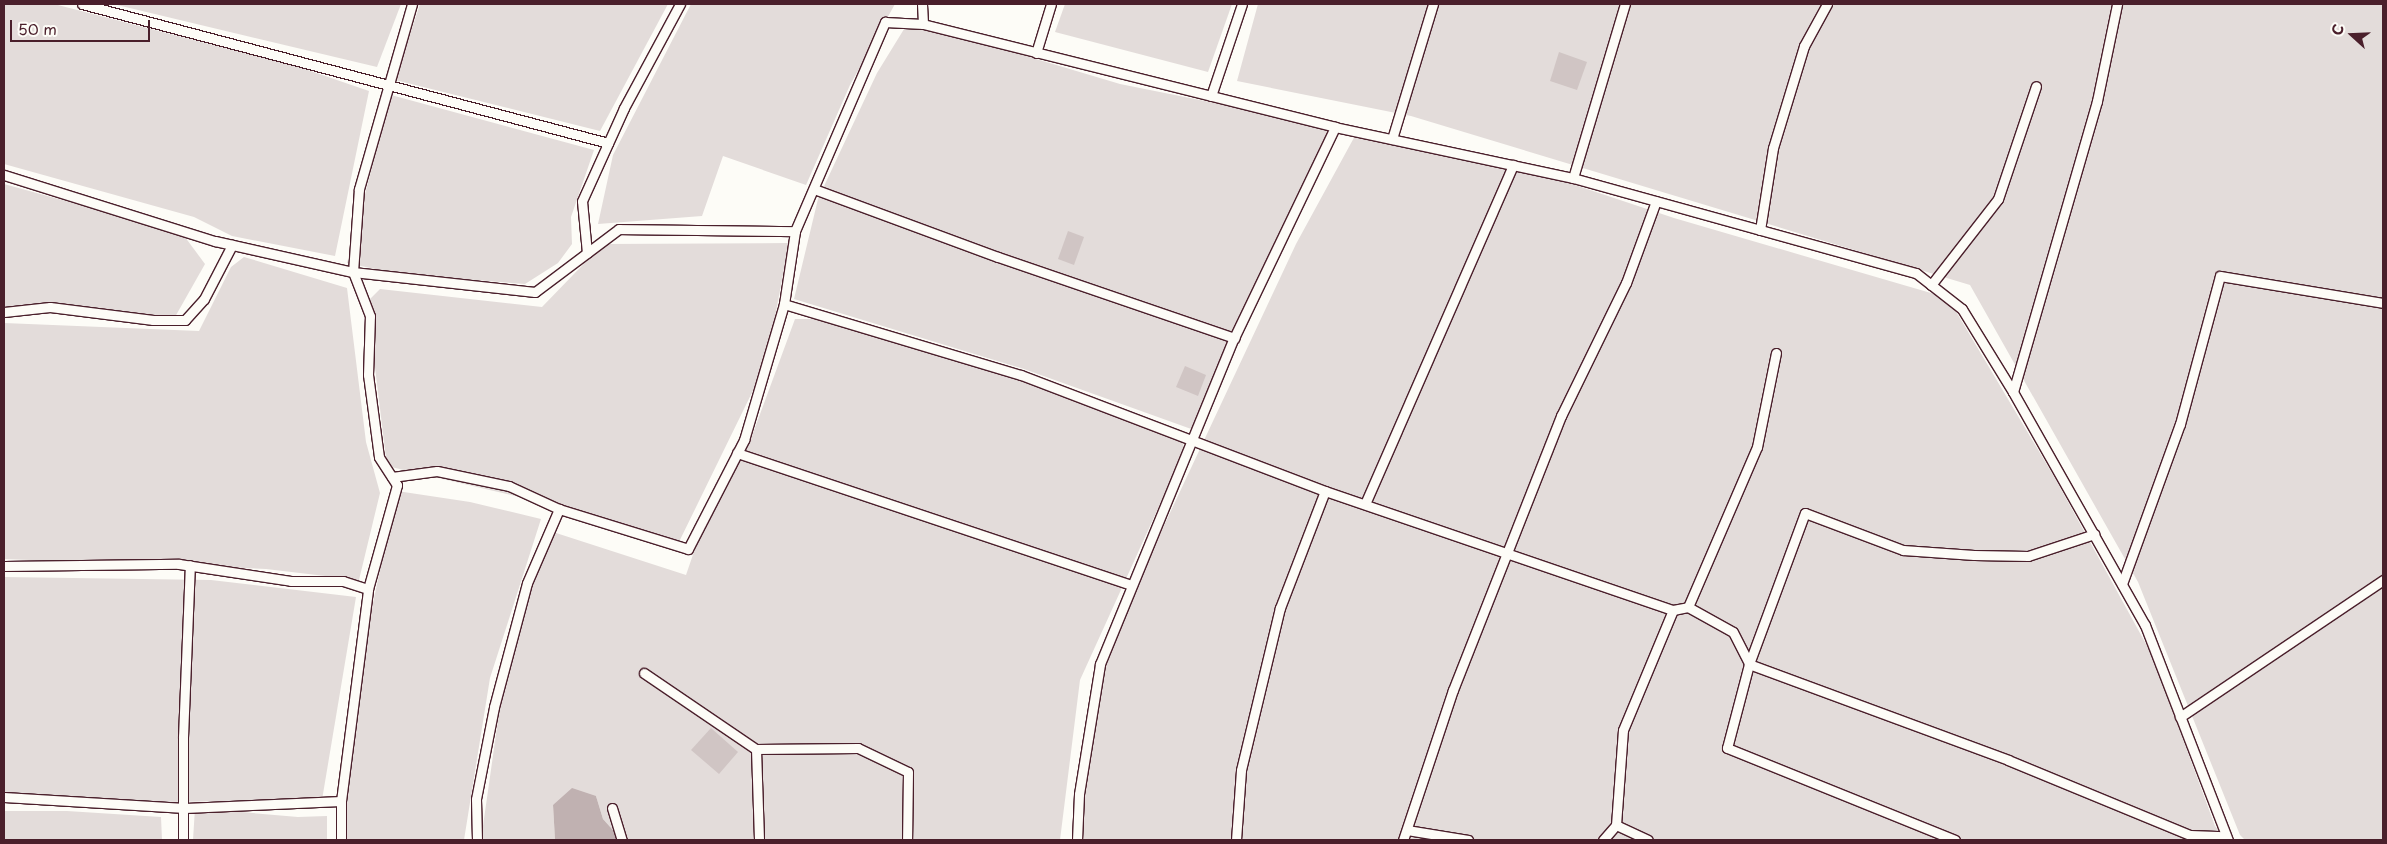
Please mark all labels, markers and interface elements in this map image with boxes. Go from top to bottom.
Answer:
scale bar [12,10,152,42]
north arrow [2327,10,2377,60]
text: 50 m [18,17,57,40]
text: С [2326,21,2349,38]

